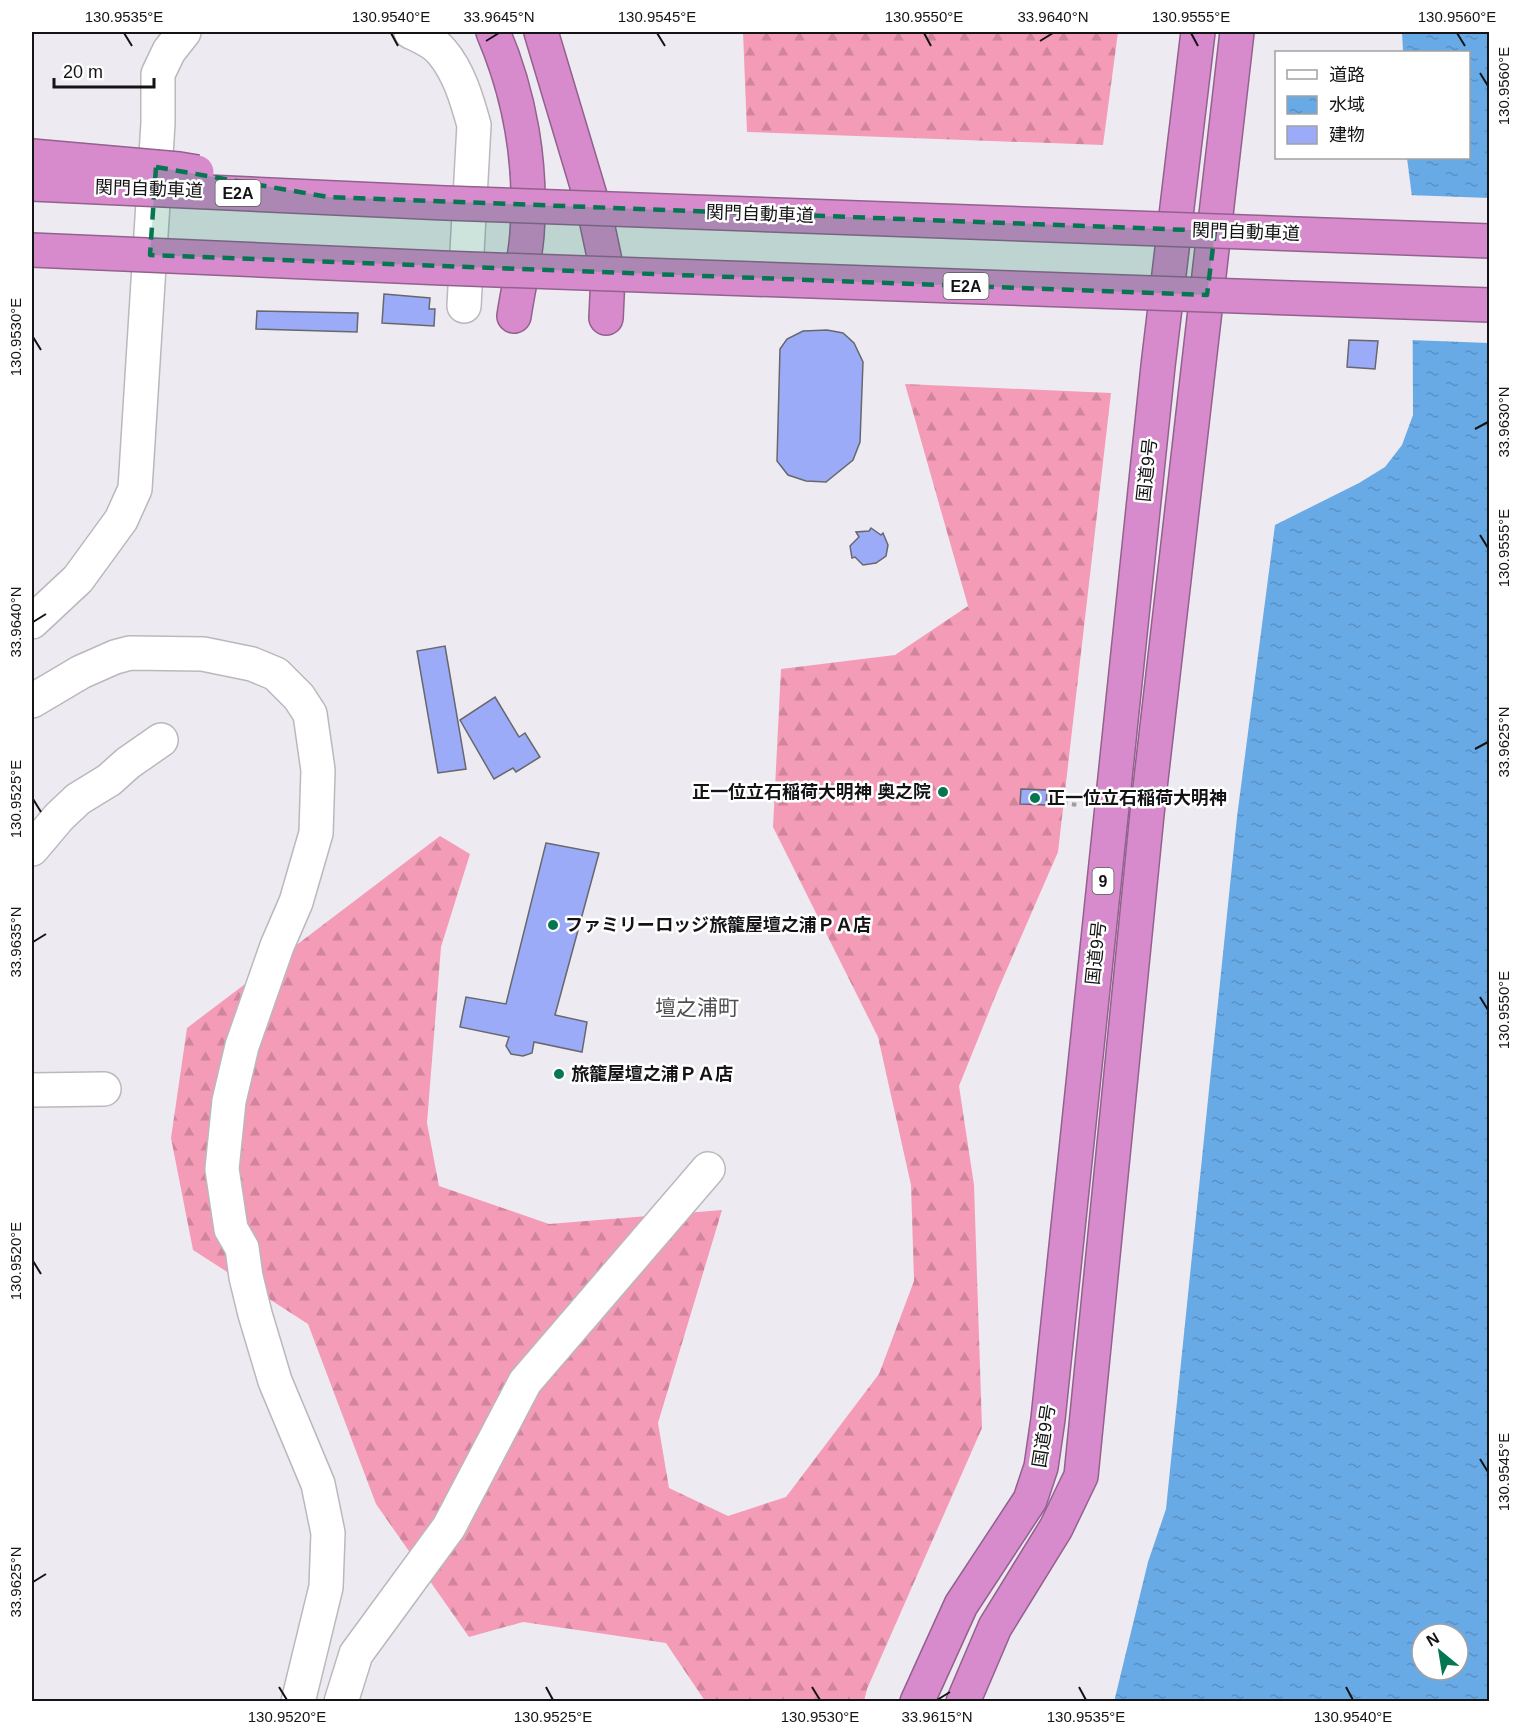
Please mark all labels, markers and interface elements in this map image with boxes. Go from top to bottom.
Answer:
text: 130.9535°E [85,8,163,25]
text: 130.9540°E [352,8,430,25]
text: 33.9645°N [463,8,535,25]
text: 130.9545°E [618,8,696,25]
text: 130.9550°E [885,8,963,25]
text: 33.9640°N [1017,8,1089,25]
text: 130.9555°E [1152,8,1230,25]
text: 130.9560°E [1418,8,1496,25]
text: 130.9560°E [1495,47,1512,125]
scale bar [54,51,154,89]
legend [1275,51,1470,159]
text: 20 m [63,62,103,82]
text: 道路 [1329,65,1365,85]
text: 水域 [1329,95,1365,115]
text: 建物 [1329,125,1365,145]
street label: 関門自動車道 [95,177,203,201]
road number: E2A [216,180,260,206]
street label: 関門自動車道 [706,202,814,226]
street label: 関門自動車道 [1192,220,1300,244]
road number: E2A [944,273,988,299]
text: 130.9530°E [7,298,24,376]
text: 33.9630°N [1495,386,1512,458]
street label: 国道9号 [1134,437,1160,503]
text: 130.9555°E [1495,509,1512,587]
text: 33.9640°N [7,586,24,658]
text: 33.9625°N [1495,706,1512,778]
text: 130.9525°E [7,760,24,838]
place label: 正一位立石稲荷大明神 奥之院 [692,782,931,802]
marker: 正一位立石稲荷大明神 奥之院 [936,785,950,799]
place label: 正一位立石稲荷大明神 [1047,788,1227,808]
marker: 正一位立石稲荷大明神 [1028,791,1042,805]
road number: 9 [1092,868,1114,894]
text: 33.9635°N [7,906,24,978]
place label: ファミリーロッジ旅籠屋壇之浦ＰＡ店 [565,915,871,935]
marker: ファミリーロッジ旅籠屋壇之浦ＰＡ店 [546,918,560,932]
street label: 国道9号 [1083,920,1109,986]
text: 130.9550°E [1495,971,1512,1049]
district label: 壇之浦町 [655,996,739,1019]
place label: 旅籠屋壇之浦ＰＡ店 [571,1064,733,1084]
marker: 旅籠屋壇之浦ＰＡ店 [552,1067,566,1081]
text: 130.9520°E [7,1222,24,1300]
street label: 国道9号 [1029,1403,1059,1469]
text: 130.9545°E [1495,1433,1512,1511]
text: 33.9625°N [7,1546,24,1618]
north arrow [1410,1622,1470,1682]
text: N [1423,1629,1442,1650]
text: 130.9520°E [248,1708,326,1725]
text: 130.9525°E [514,1708,592,1725]
text: 130.9530°E [781,1708,859,1725]
text: 33.9615°N [901,1708,973,1725]
text: 130.9535°E [1047,1708,1125,1725]
text: 130.9540°E [1314,1708,1392,1725]

